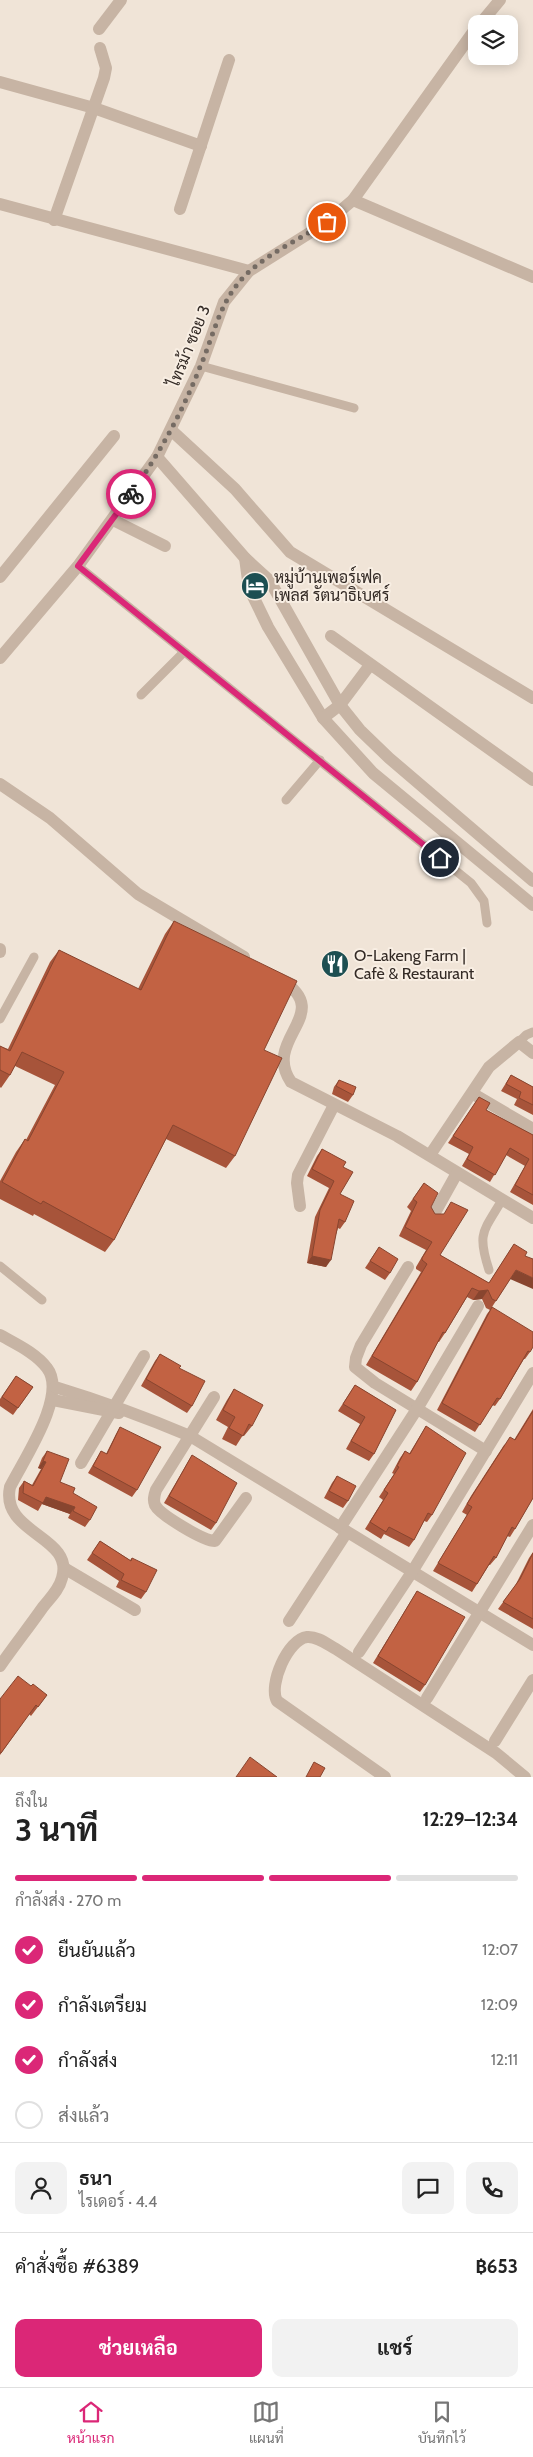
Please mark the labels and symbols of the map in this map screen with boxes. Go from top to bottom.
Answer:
pin [306,201,348,243]
street label: ไทรม้า ซอย 3 [161,302,214,391]
courier [106,469,156,519]
place label: หมู่บ้านเพอร์เฟค เพลส รัตนาธิเบศร์ [274,565,390,605]
hotel icon: หมู่บ้านเพอร์เฟค เพลส รัตนาธิเบศร์ [240,571,270,601]
pin [419,837,461,879]
place label: O-Lakeng Farm | Cafè & Restaurant [354,946,475,983]
restaurant icon: O-Lakeng Farm | Cafè & Restaurant [320,949,350,979]

